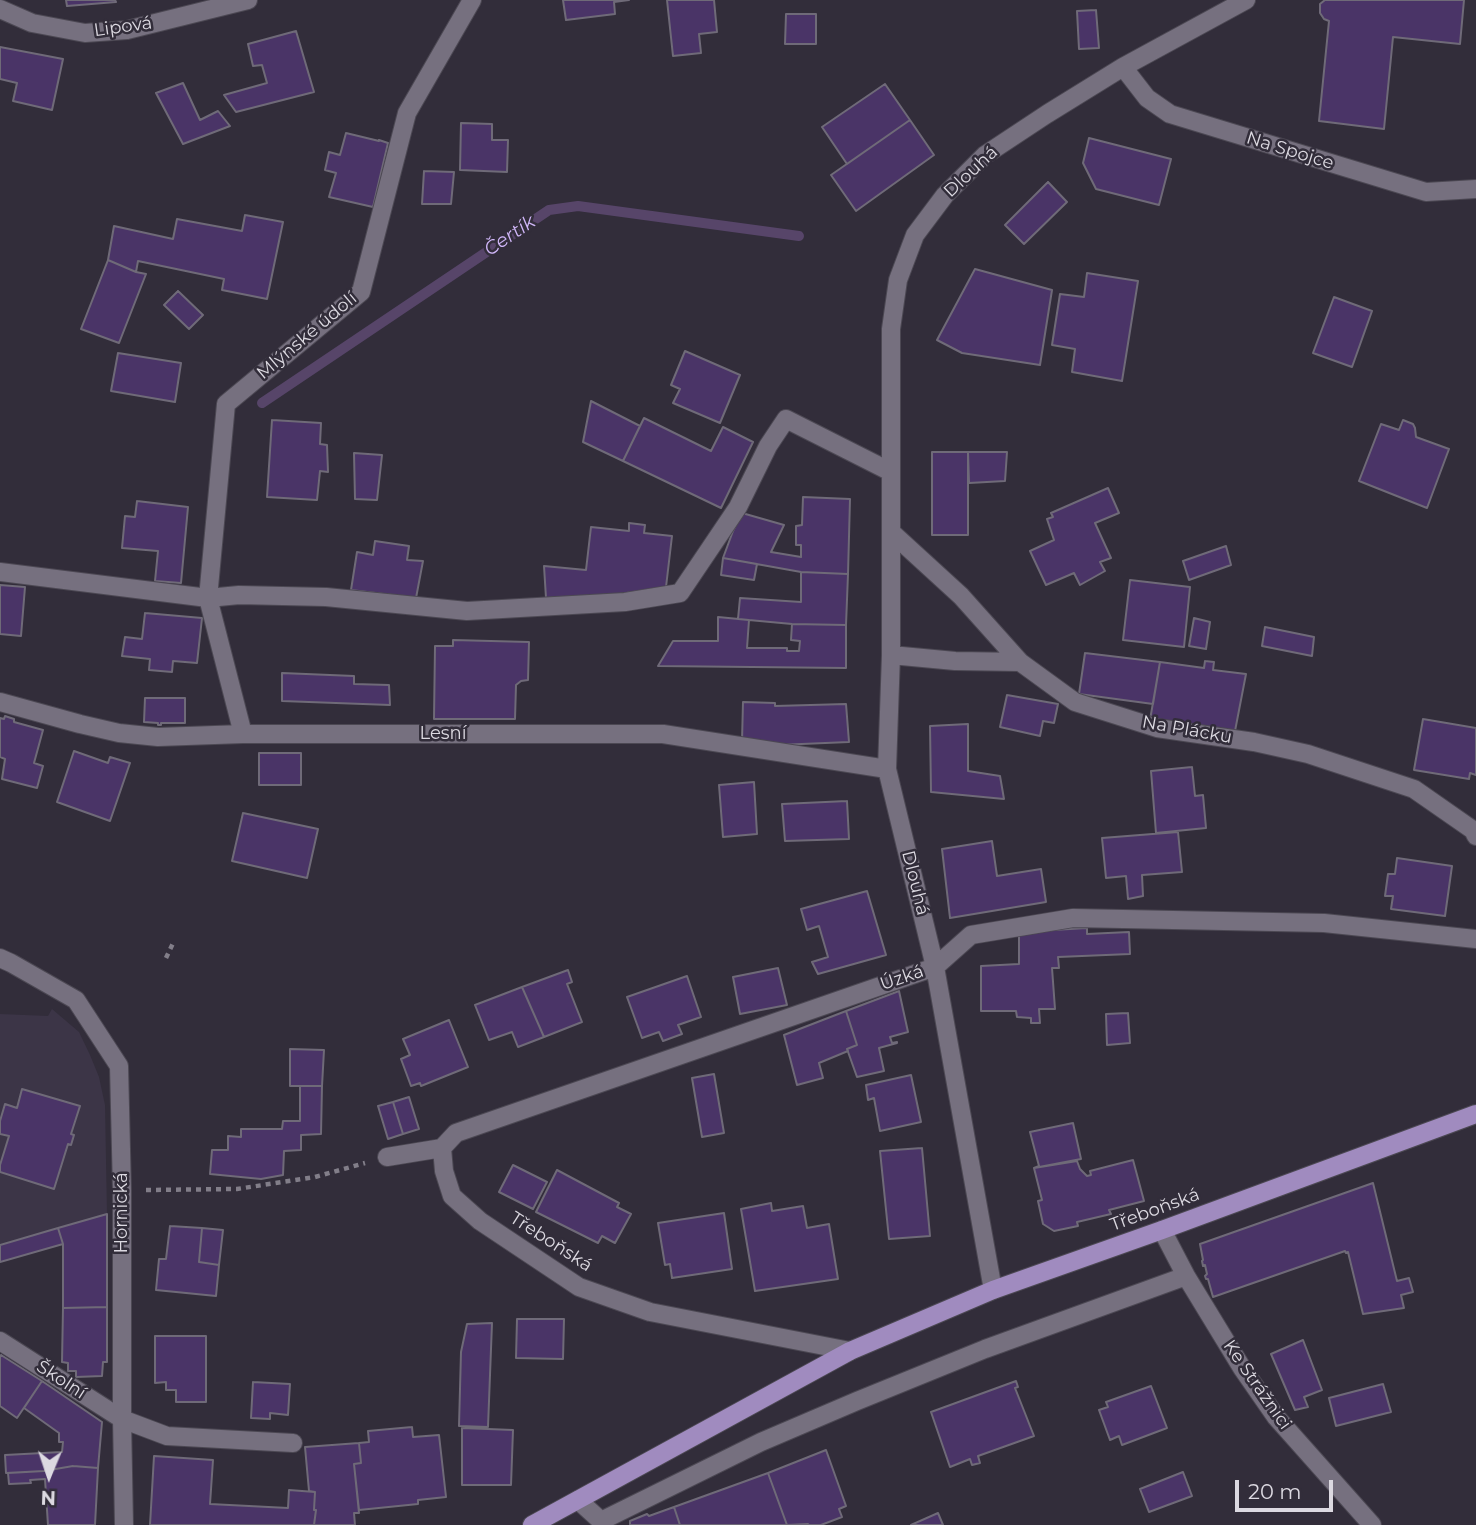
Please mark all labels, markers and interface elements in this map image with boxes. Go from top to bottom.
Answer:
street label: Lipová [92,12,154,42]
street label: Na Spojce [1244,127,1336,175]
street label: Dlouhá [940,142,1002,202]
water label: Čertík [480,211,540,261]
street label: Mlýnské údolí [253,288,361,384]
street label: Na Plácku [1140,711,1234,749]
street label: Lesní [419,723,467,745]
street label: Dlouhá [897,848,933,918]
street label: Úzká [877,961,927,995]
street label: Hornická [111,1172,133,1254]
street label: Třeboňská [1107,1184,1203,1236]
street label: Třeboňská [506,1207,596,1277]
street label: Ke Strážnici [1218,1336,1296,1434]
street label: Školní [32,1356,90,1404]
north arrow [14,1441,84,1511]
scale bar [1238,1466,1336,1510]
text: 20 m [1248,1479,1302,1504]
text: N [40,1486,56,1509]

